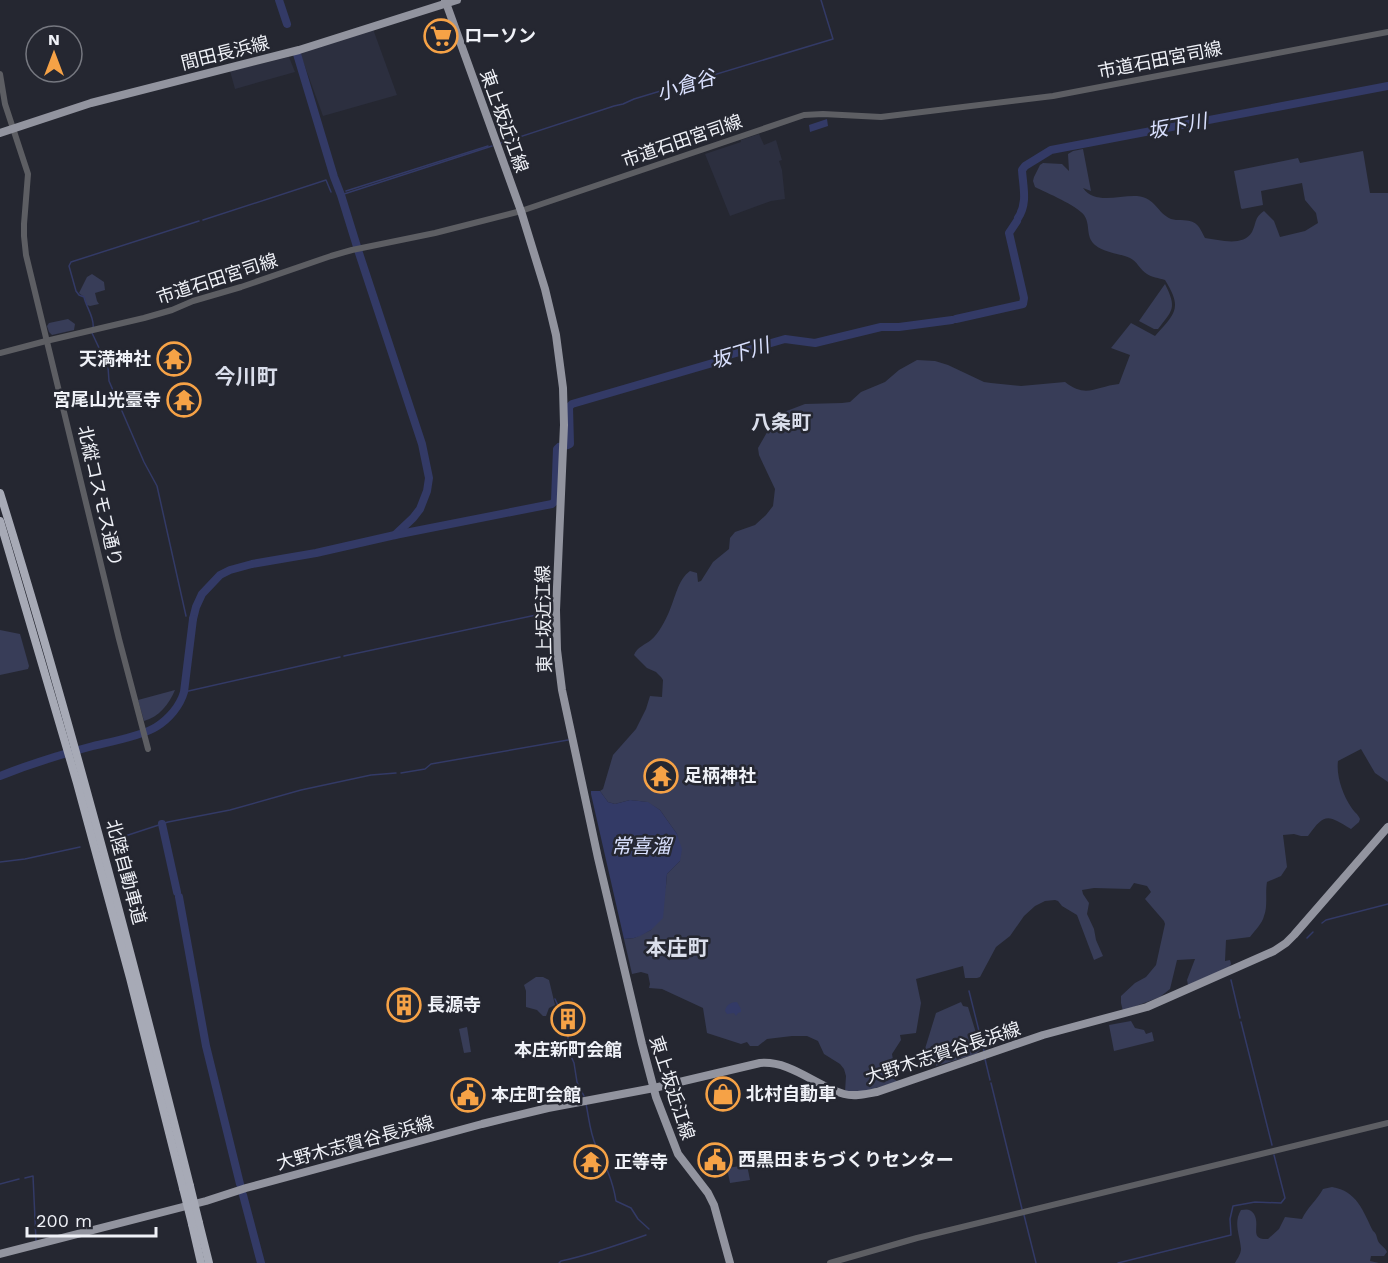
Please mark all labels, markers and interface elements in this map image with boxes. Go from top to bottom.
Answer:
supermarket icon: ローソン [423,18,459,54]
north arrow [24,24,84,84]
place label: ローソン [464,25,536,46]
text: N [48,30,60,49]
street label: 間田長浜線 [179,31,271,74]
street label: 市道石田宮司線 [1096,37,1224,82]
water label: 小倉谷 [654,64,720,105]
street label: 東上坂近江線 [476,66,533,175]
water label: 坂下川 [1145,108,1211,144]
street label: 市道石田宮司線 [619,110,745,171]
street label: 市道石田宮司線 [154,249,280,308]
water label: 坂下川 [708,332,774,373]
temple icon: 天満神社 [156,341,192,377]
place label: 天満神社 [79,348,151,369]
district label: 今川町 [215,364,278,389]
temple icon: 宮尾山光臺寺 [166,382,202,418]
place label: 宮尾山光臺寺 [53,389,161,410]
district label: 八条町 [751,410,811,434]
street label: 北縦コスモス通り [74,423,127,568]
street label: 東上坂近江線 [532,565,555,673]
temple icon: 足柄神社 [643,758,679,794]
place label: 足柄神社 [684,765,756,786]
street label: 北陸自動車道 [102,817,151,927]
water label: 常喜溜 [611,834,674,858]
district label: 本庄町 [646,935,709,960]
building icon: 長源寺 [386,987,422,1023]
place label: 長源寺 [427,994,481,1015]
building icon: 本庄新町会館 [550,1001,586,1037]
street label: 大野木志賀谷長浜線 [863,1018,1023,1088]
street label: 東上坂近江線 [646,1033,699,1142]
place label: 本庄新町会館 [514,1039,622,1060]
shop icon: 北村自動車 [705,1076,741,1112]
public building icon: 本庄町会館 [450,1077,486,1113]
place label: 北村自動車 [746,1083,836,1104]
place label: 本庄町会館 [491,1084,581,1105]
street label: 大野木志賀谷長浜線 [274,1111,436,1174]
public building icon: 西黒田まちづくりセンター [697,1142,733,1178]
temple icon: 正等寺 [573,1144,609,1180]
place label: 西黒田まちづくりセンター [738,1149,954,1170]
place label: 正等寺 [614,1151,668,1172]
scale bar [27,1200,156,1238]
text: 200 m [36,1210,92,1231]

